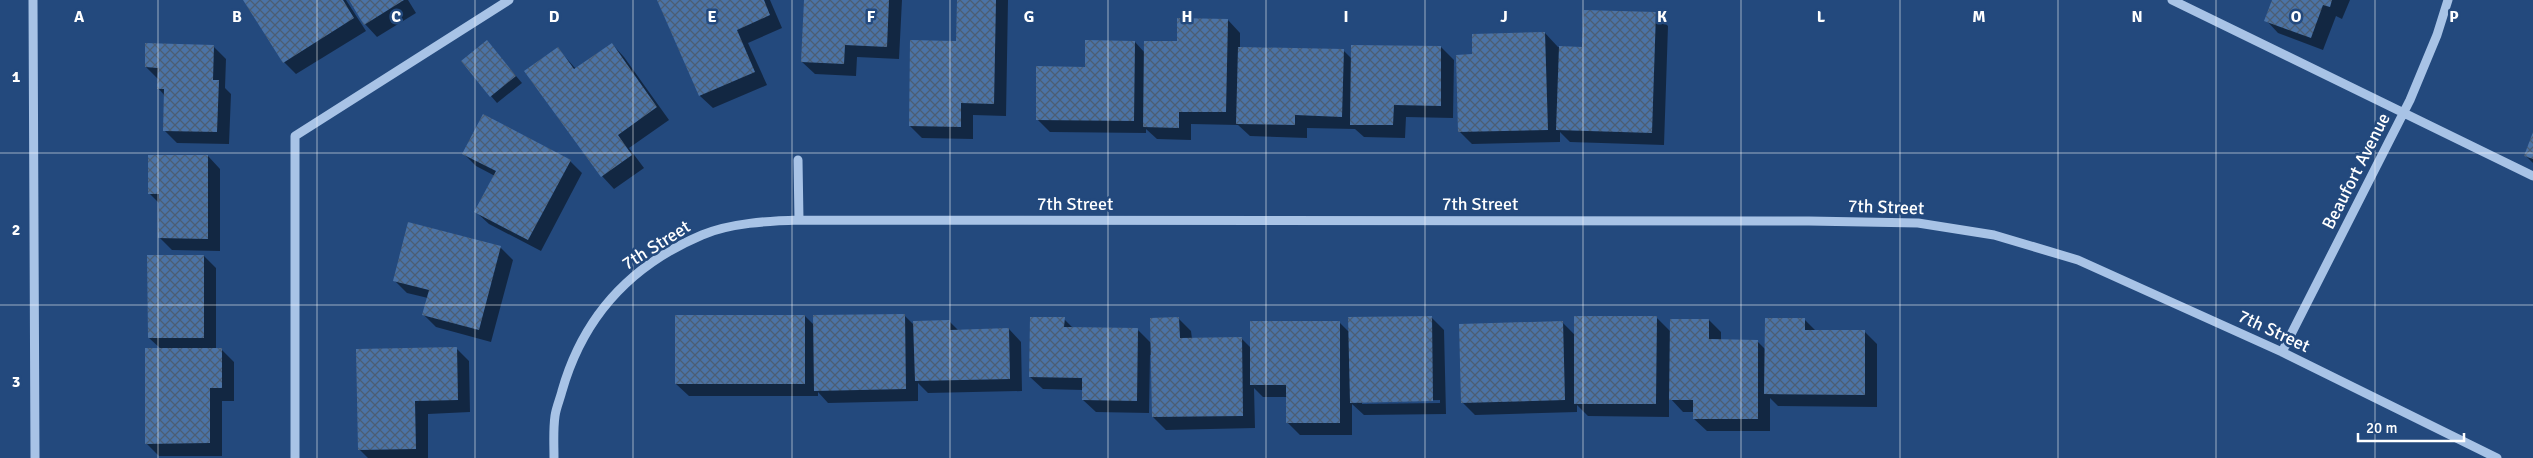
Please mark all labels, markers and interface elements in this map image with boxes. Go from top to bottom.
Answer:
text: A [74,7,85,27]
text: B [232,7,242,27]
text: C [391,7,401,27]
text: D [549,7,560,27]
text: E [707,7,717,27]
text: F [867,7,876,27]
text: G [1024,7,1034,27]
text: H [1182,7,1192,27]
text: I [1343,7,1349,27]
text: J [1500,7,1508,27]
text: K [1657,7,1667,27]
text: L [1817,7,1826,27]
text: M [1972,7,1986,27]
text: N [2131,7,2143,27]
text: O [2291,7,2302,27]
text: P [2449,7,2459,27]
text: 1 [12,67,21,87]
street label: Beaufort Avenue [2317,109,2395,233]
street label: 7th Street [1037,193,1113,215]
street label: 7th Street [1442,193,1518,215]
street label: 7th Street [1847,195,1925,219]
street label: 7th Street [618,215,694,275]
text: 2 [12,220,20,240]
street label: 7th Street [2235,305,2313,357]
text: 3 [12,372,20,392]
scale bar [2358,410,2464,442]
text: 20 m [2366,419,2397,437]

